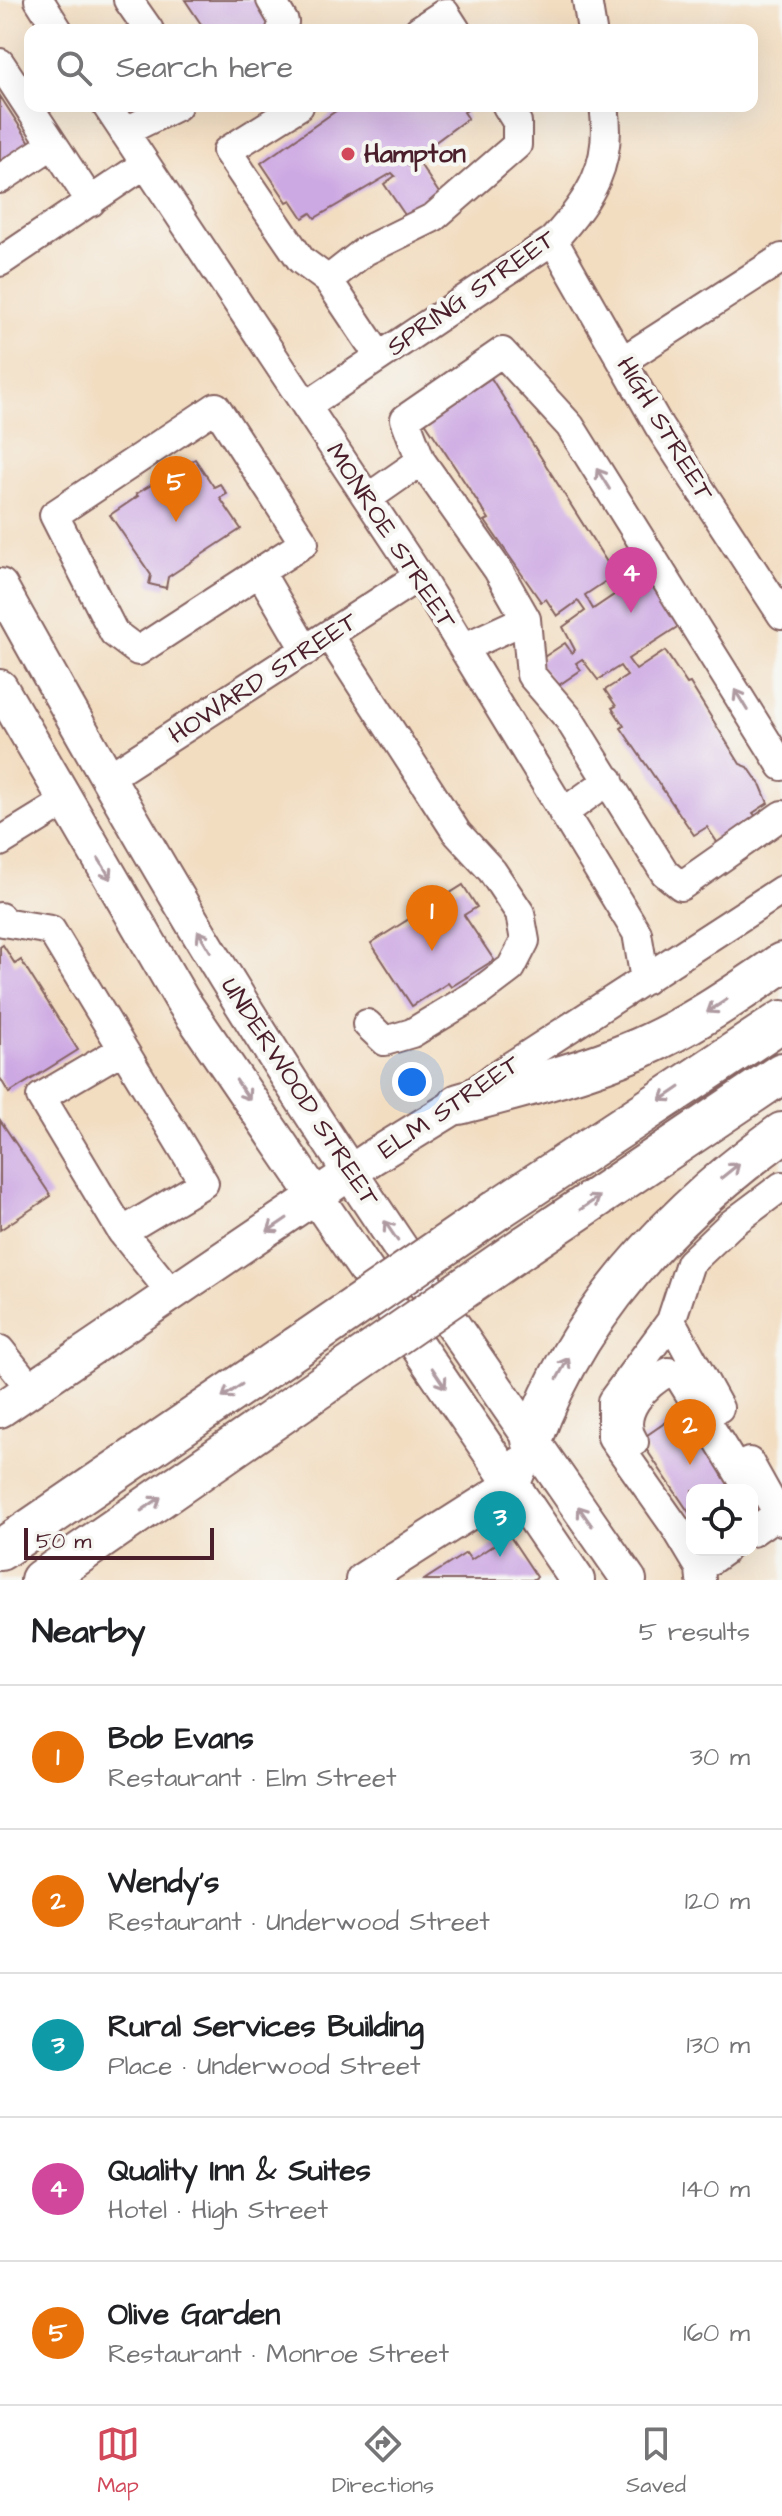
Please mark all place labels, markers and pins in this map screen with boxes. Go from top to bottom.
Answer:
place label: Hampton [364,136,466,172]
marker: Hampton [339,145,357,163]
pin: 5 [150,456,202,522]
pin: 4 [605,547,657,613]
pin: 1 [406,885,458,951]
pin: 2 [664,1399,716,1465]
pin: 3 [474,1491,526,1557]

